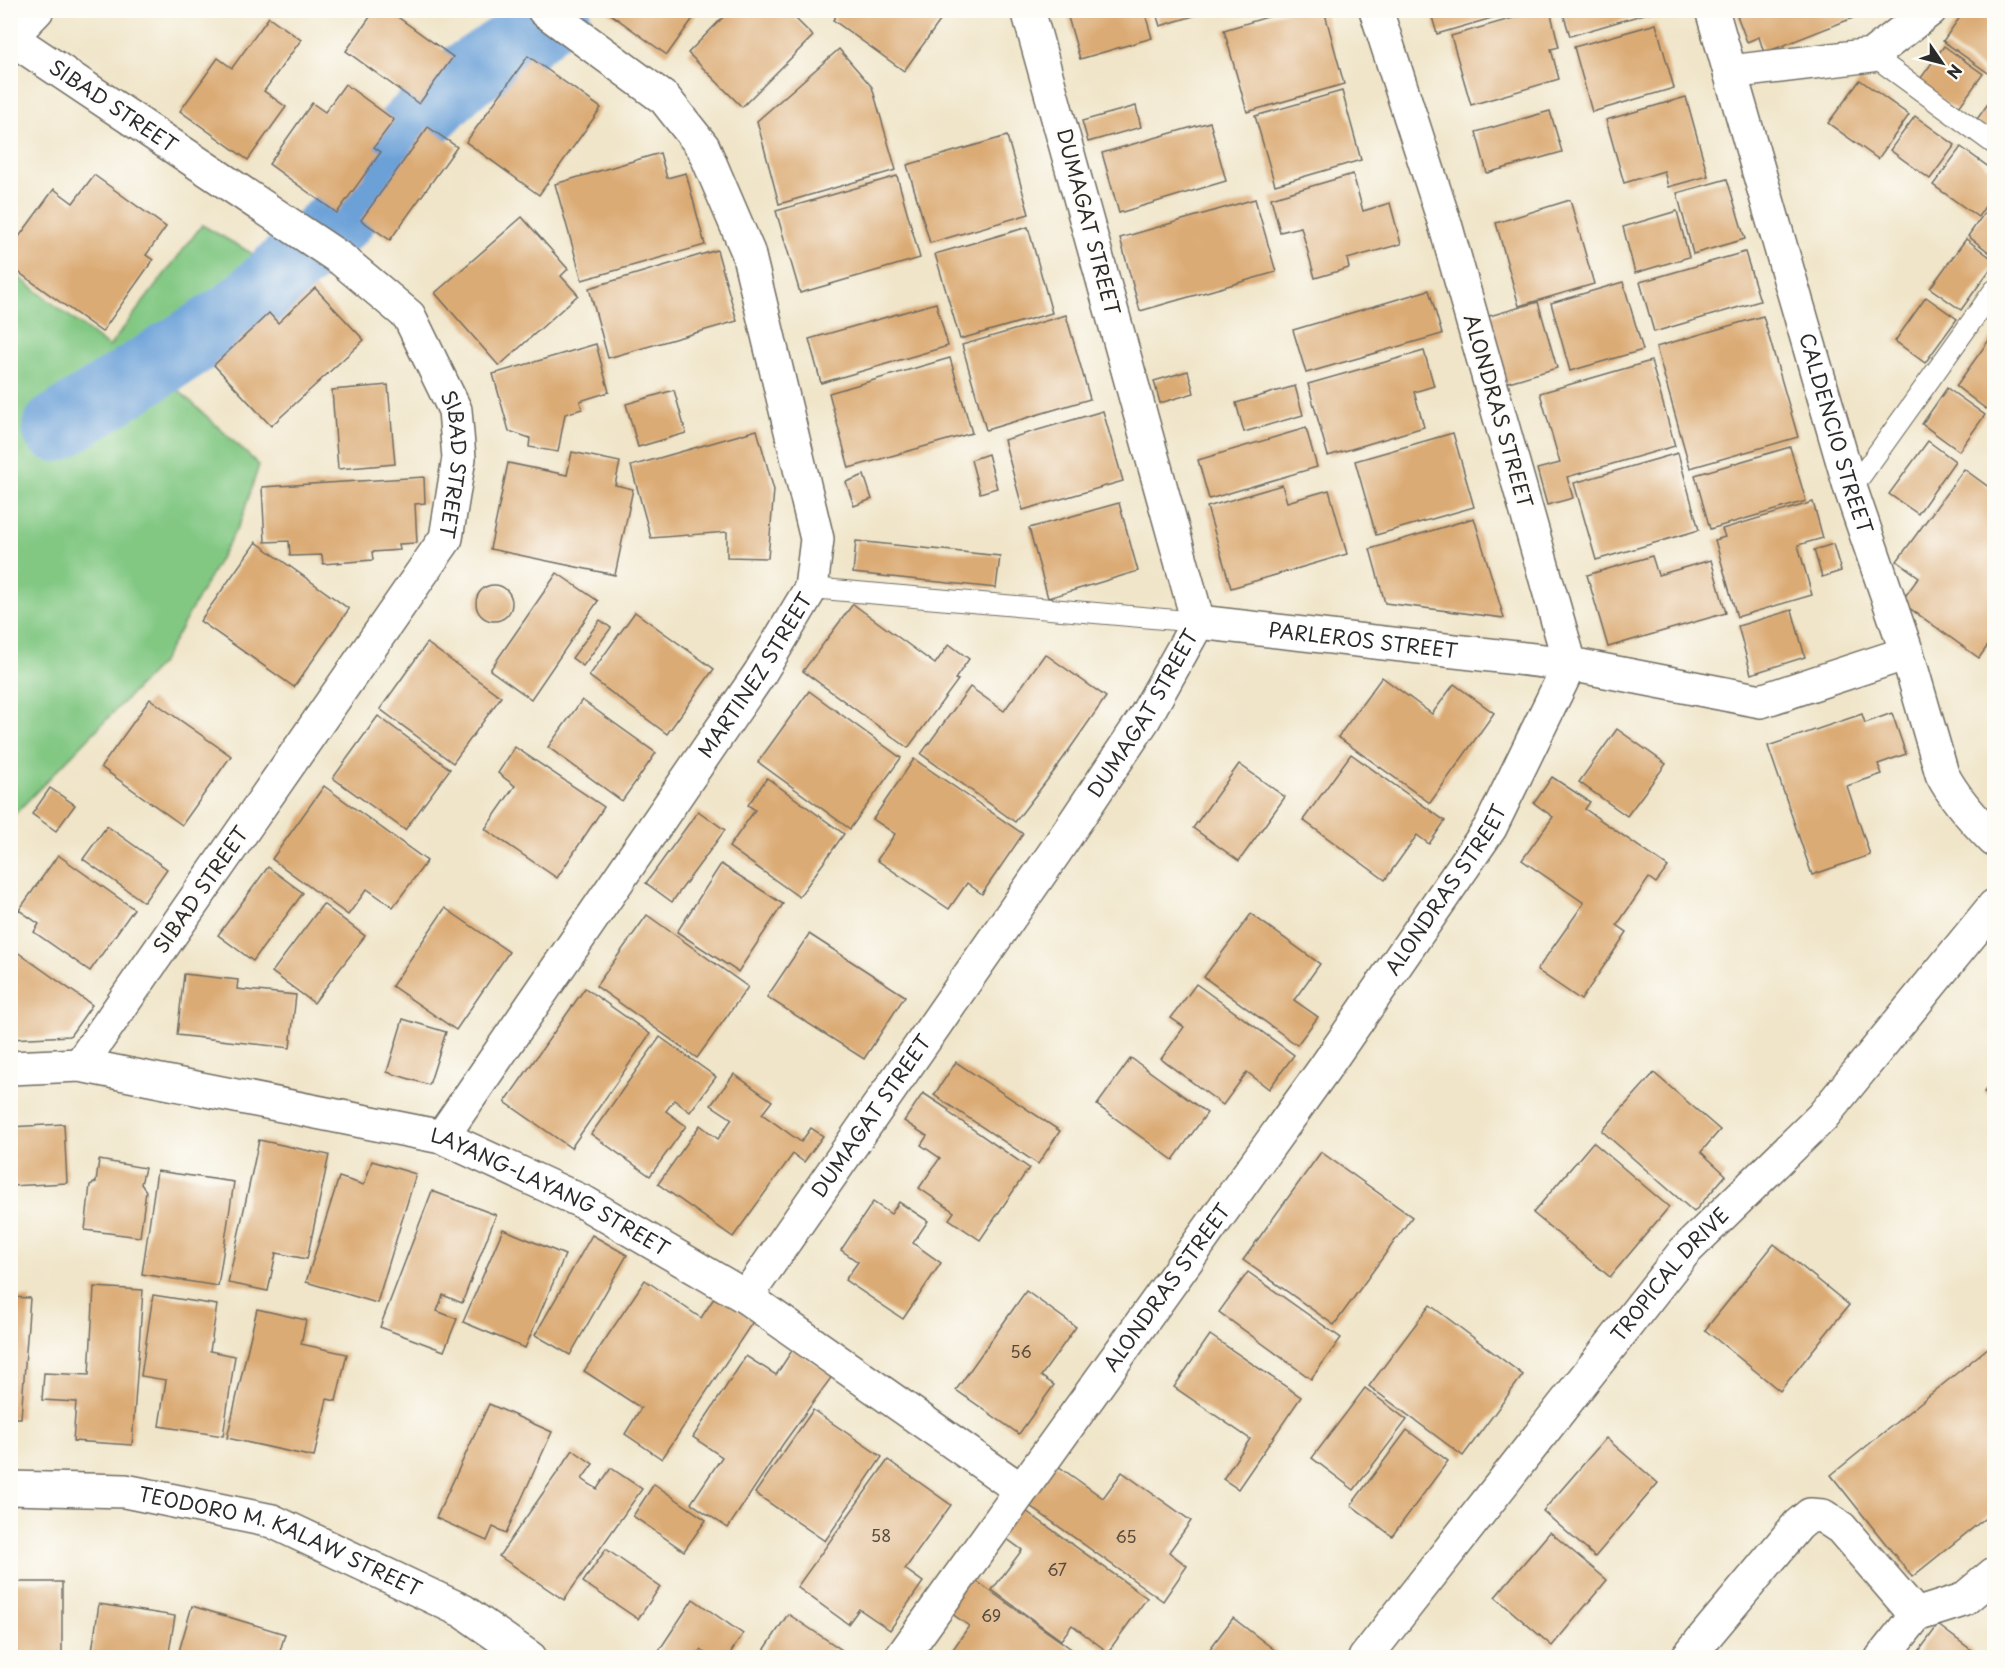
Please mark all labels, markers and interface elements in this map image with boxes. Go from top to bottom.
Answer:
north arrow [1912,33,1972,93]
street label: SIBAD STREET [44,52,184,160]
text: N [1942,60,1969,84]
street label: DUMAGAT STREET [1050,125,1128,319]
street label: ALONDRAS STREET [1457,311,1541,512]
street label: CALDENCIO STREET [1792,329,1881,538]
street label: SIBAD STREET [432,385,475,541]
street label: MARTINEZ STREET [690,586,819,764]
street label: PARLEROS STREET [1267,614,1460,665]
street label: DUMAGAT STREET [1080,623,1205,803]
street label: ALONDRAS STREET [1377,799,1514,981]
street label: SIBAD STREET [145,820,255,959]
street label: DUMAGAT STREET [804,1028,938,1203]
street label: LAYANG-LAYANG STREET [428,1119,676,1263]
street label: ALONDRAS STREET [1096,1196,1237,1377]
street label: TROPICAL DRIVE [1603,1200,1735,1348]
house number: 56 [1010,1339,1032,1363]
street label: TEODORO M. KALAW STREET [136,1478,427,1604]
house number: 58 [871,1523,891,1547]
house number: 65 [1115,1524,1137,1548]
house number: 67 [1047,1557,1067,1581]
house number: 69 [981,1603,1001,1627]

